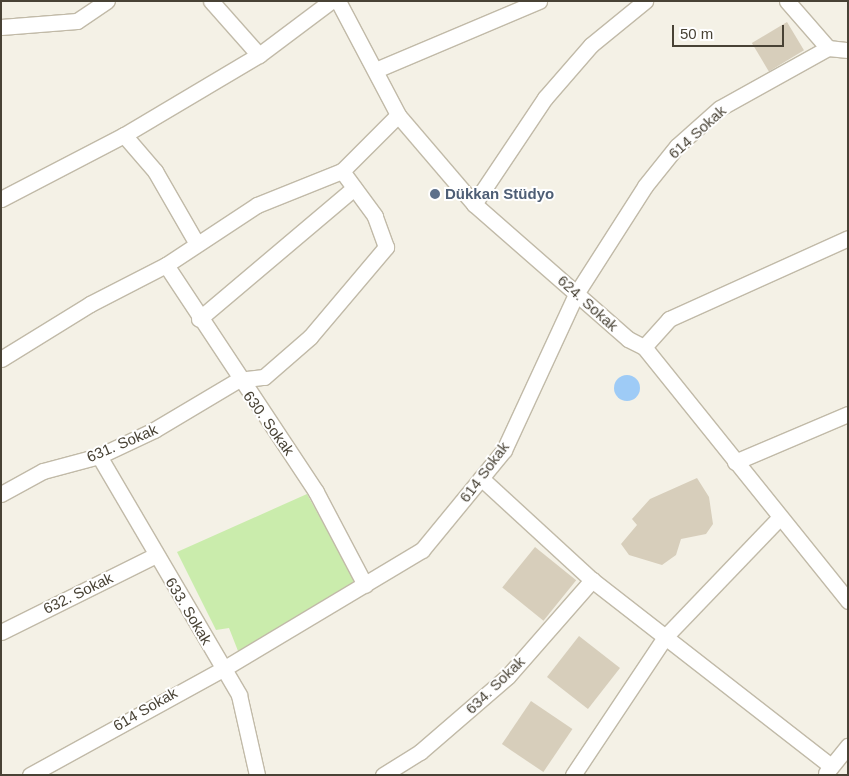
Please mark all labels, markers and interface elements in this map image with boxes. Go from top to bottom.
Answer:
scale bar [674,15,786,47]
text: 50 m [680,25,713,42]
street label: 614 Sokak [665,102,729,162]
place label: Dükkan Stüdyo [445,185,554,203]
marker: Dükkan Stüdyo [429,188,441,200]
street label: 624. Sokak [554,271,622,335]
street label: 630. Sokak [240,387,298,459]
street label: 631. Sokak [84,420,160,466]
street label: 614 Sokak [455,438,513,506]
street label: 632. Sokak [40,568,116,618]
street label: 633. Sokak [162,574,216,648]
street label: 634. Sokak [462,652,528,718]
street label: 614 Sokak [110,683,180,735]

